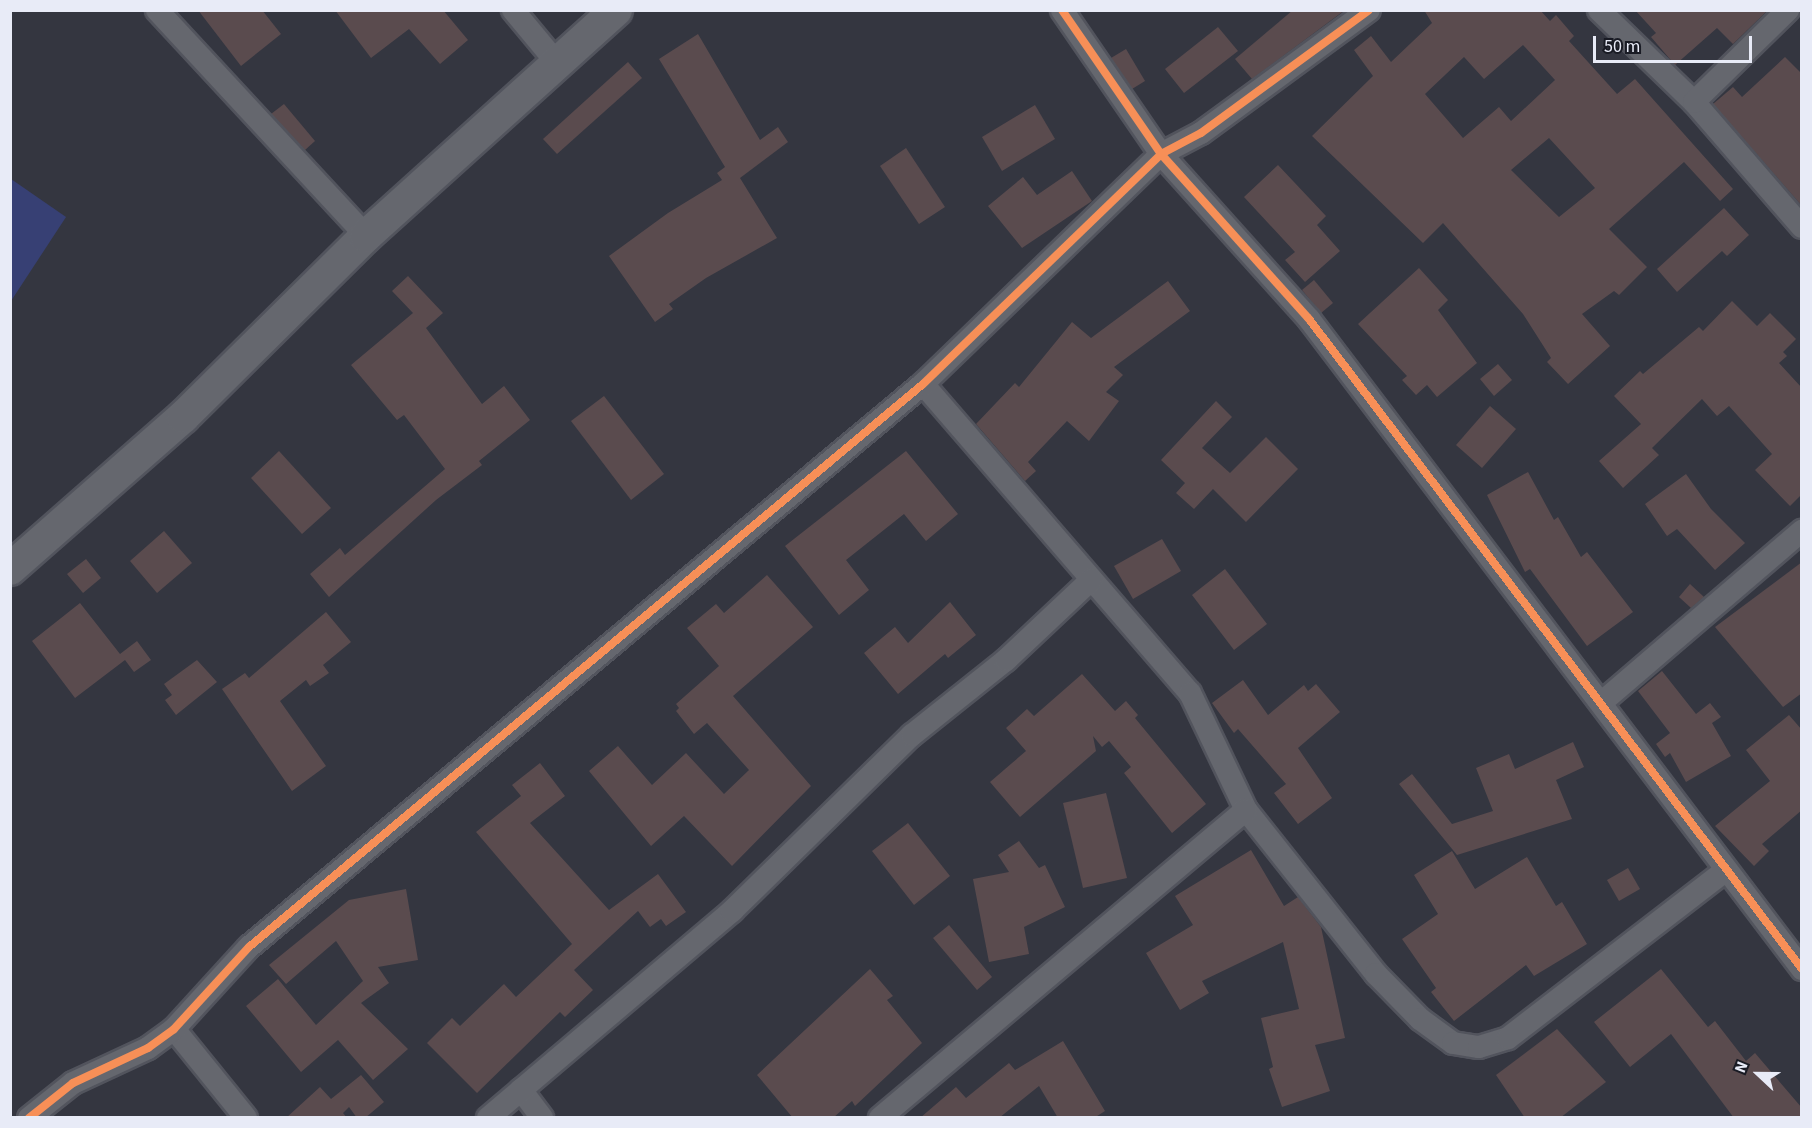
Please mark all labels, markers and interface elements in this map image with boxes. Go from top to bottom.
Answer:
scale bar [1596,24,1755,62]
text: 50 m [1604,34,1640,59]
north arrow [1728,1044,1788,1104]
text: N [1729,1058,1753,1076]

